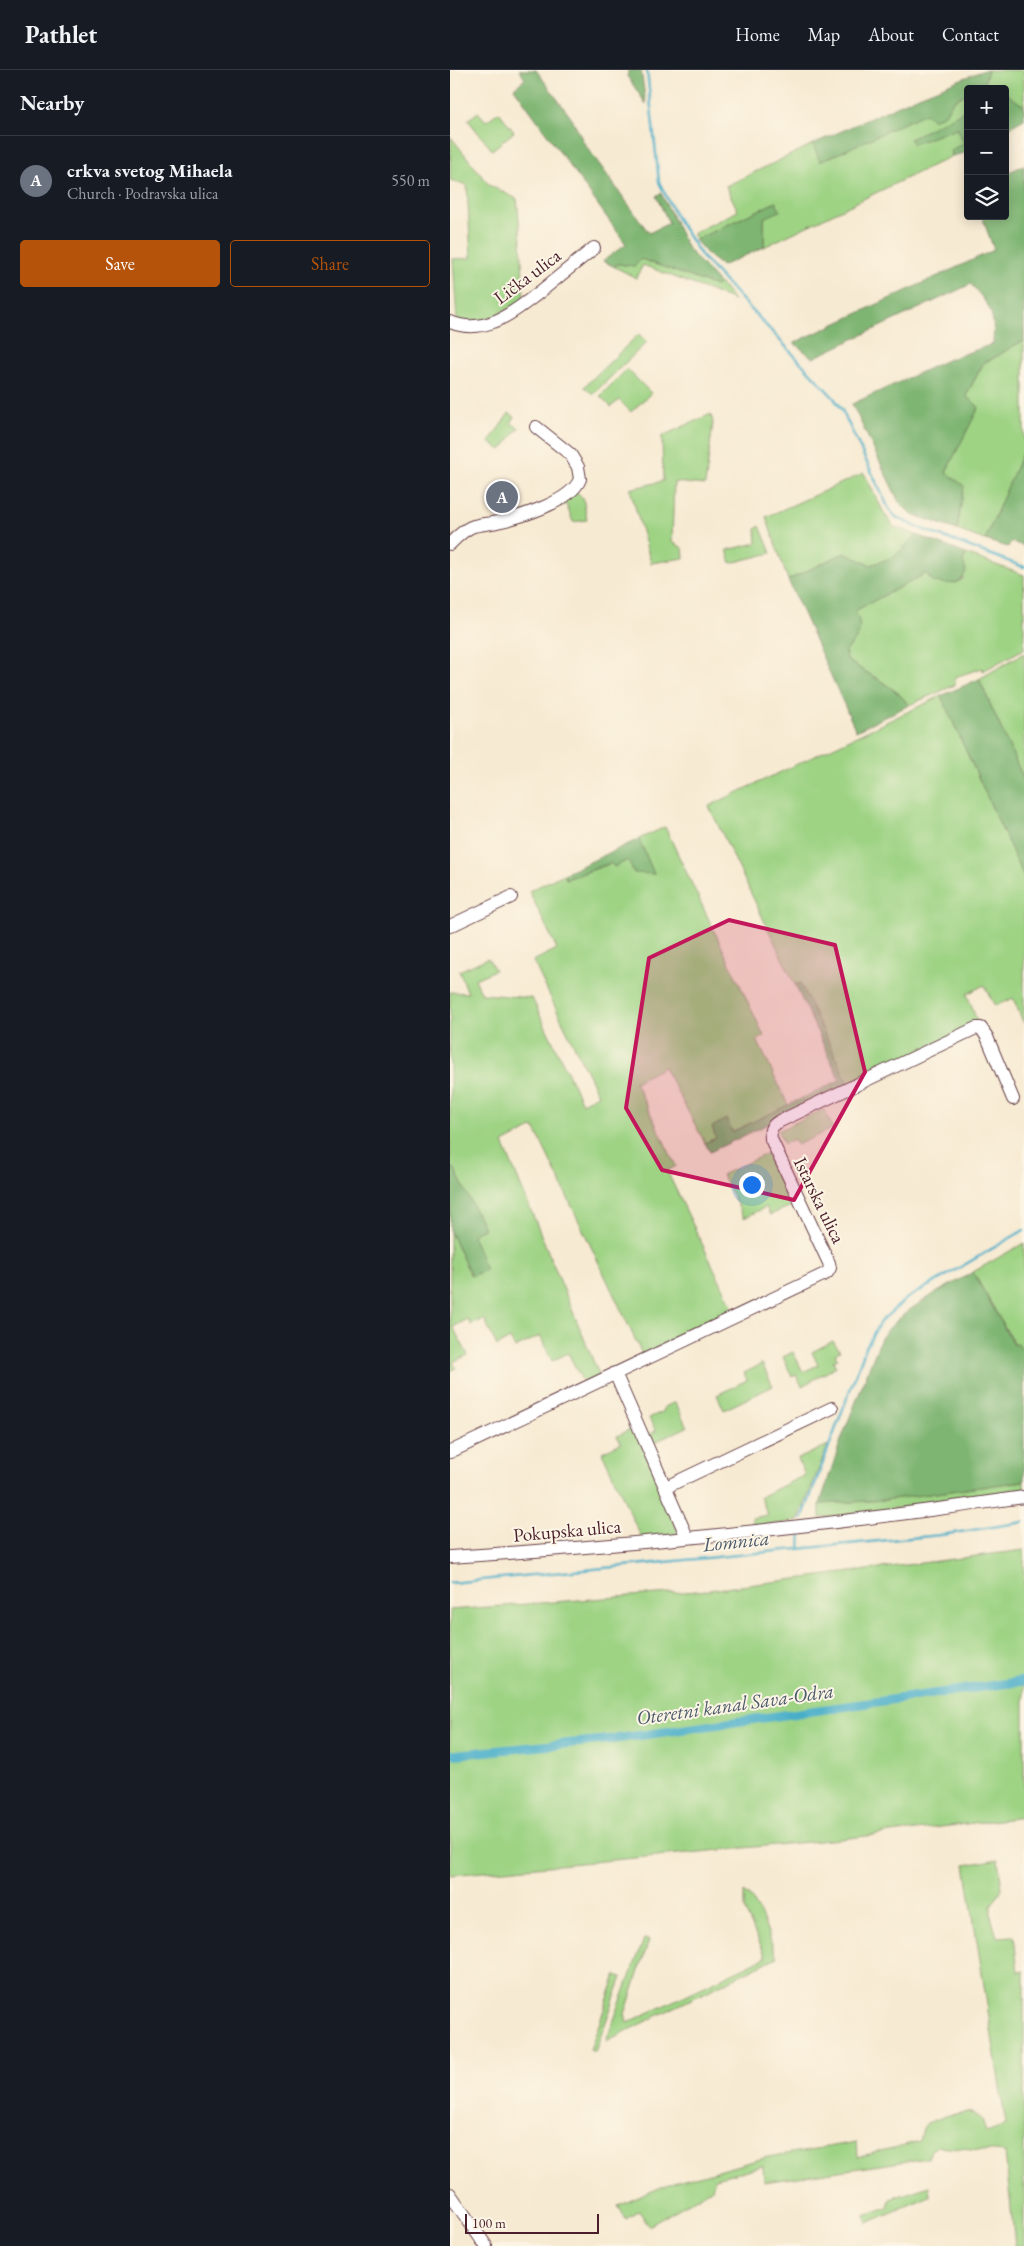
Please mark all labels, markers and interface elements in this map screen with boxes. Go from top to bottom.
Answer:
text: Pathlet [25,19,97,50]
text: Home [735,23,780,46]
text: Map [808,23,840,46]
text: About [868,23,914,46]
text: Contact [942,23,999,46]
map controls [964,85,1009,220]
button: + [964,85,1009,130]
text: Nearby [20,89,84,116]
button: − [964,130,1009,175]
text: crkva svetog Mihaela [67,158,233,183]
text: A [30,170,42,191]
text: 550 m [391,170,430,191]
button: layers [964,175,1009,220]
text: Church · Podravska ulica [67,183,218,204]
button: Save [20,240,220,287]
button: Share [230,240,430,287]
street label: Lička ulica [489,243,566,310]
pin: A [486,478,518,516]
street label: Istarska ulica [788,1153,851,1248]
your location [739,1172,765,1198]
street label: Pokupska ulica [512,1513,622,1548]
water label: Lomnica [700,1525,771,1558]
water label: Oteretni kanal Sava-Odra [635,1677,835,1731]
scale bar [465,2211,599,2234]
text: 100 m [472,2214,506,2232]

